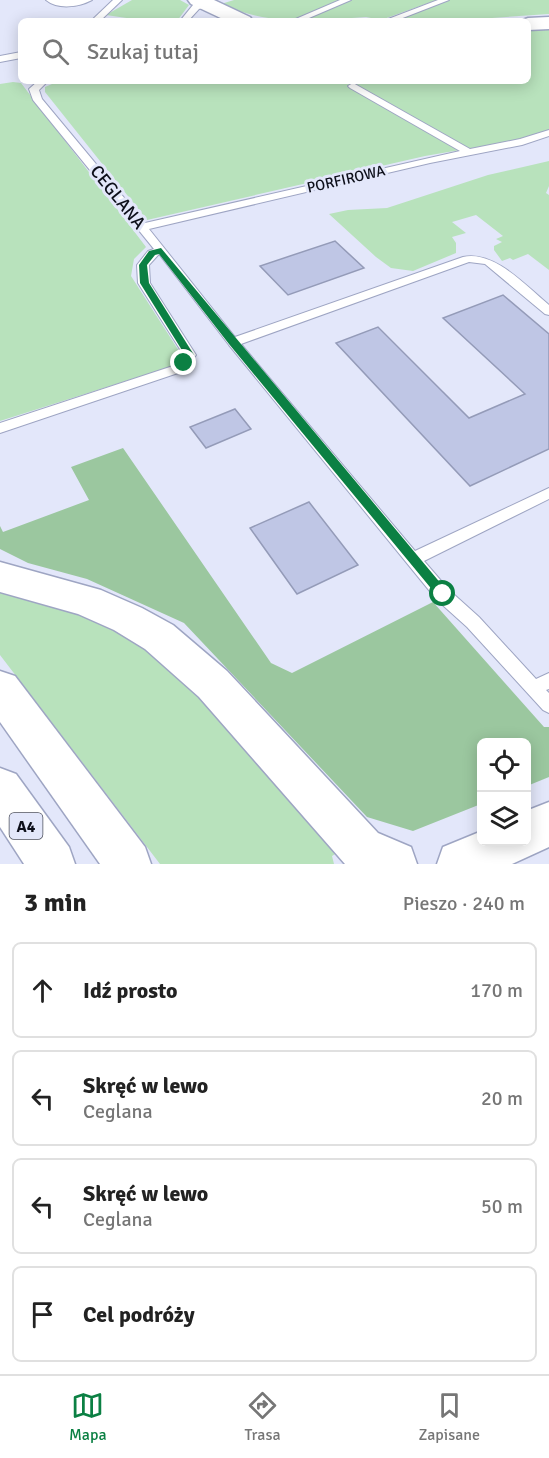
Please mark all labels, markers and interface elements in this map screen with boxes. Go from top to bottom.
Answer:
search box [18,18,531,84]
icon: search [39,35,72,68]
text: Szukaj tutaj [87,38,199,65]
street label: CEGLANA [86,161,150,233]
street label: PORFIROWA [305,161,387,197]
route end [170,349,196,375]
route start [429,580,455,606]
map controls [477,738,531,846]
button: locate [477,738,531,792]
button: layers [477,792,531,846]
road number: A4 [9,813,42,839]
text: 3 min [24,887,87,919]
text: Pieszo · 240 m [403,891,525,916]
icon: ahead [26,974,59,1007]
text: Idź prosto [83,977,178,1004]
text: 170 m [470,978,523,1003]
text: Skręć w lewo [83,1072,208,1099]
icon: left [26,1082,59,1115]
text: 20 m [481,1086,523,1111]
text: Ceglana [83,1099,153,1124]
text: Skręć w lewo [83,1180,208,1207]
icon: left [26,1190,59,1223]
text: 50 m [481,1194,523,1219]
text: Ceglana [83,1207,153,1232]
icon: arrive [26,1298,59,1331]
text: Cel podróży [83,1301,195,1328]
tab: Mapa [69,1389,107,1445]
tab: Trasa [245,1389,281,1445]
tab: Zapisane [419,1389,480,1445]

